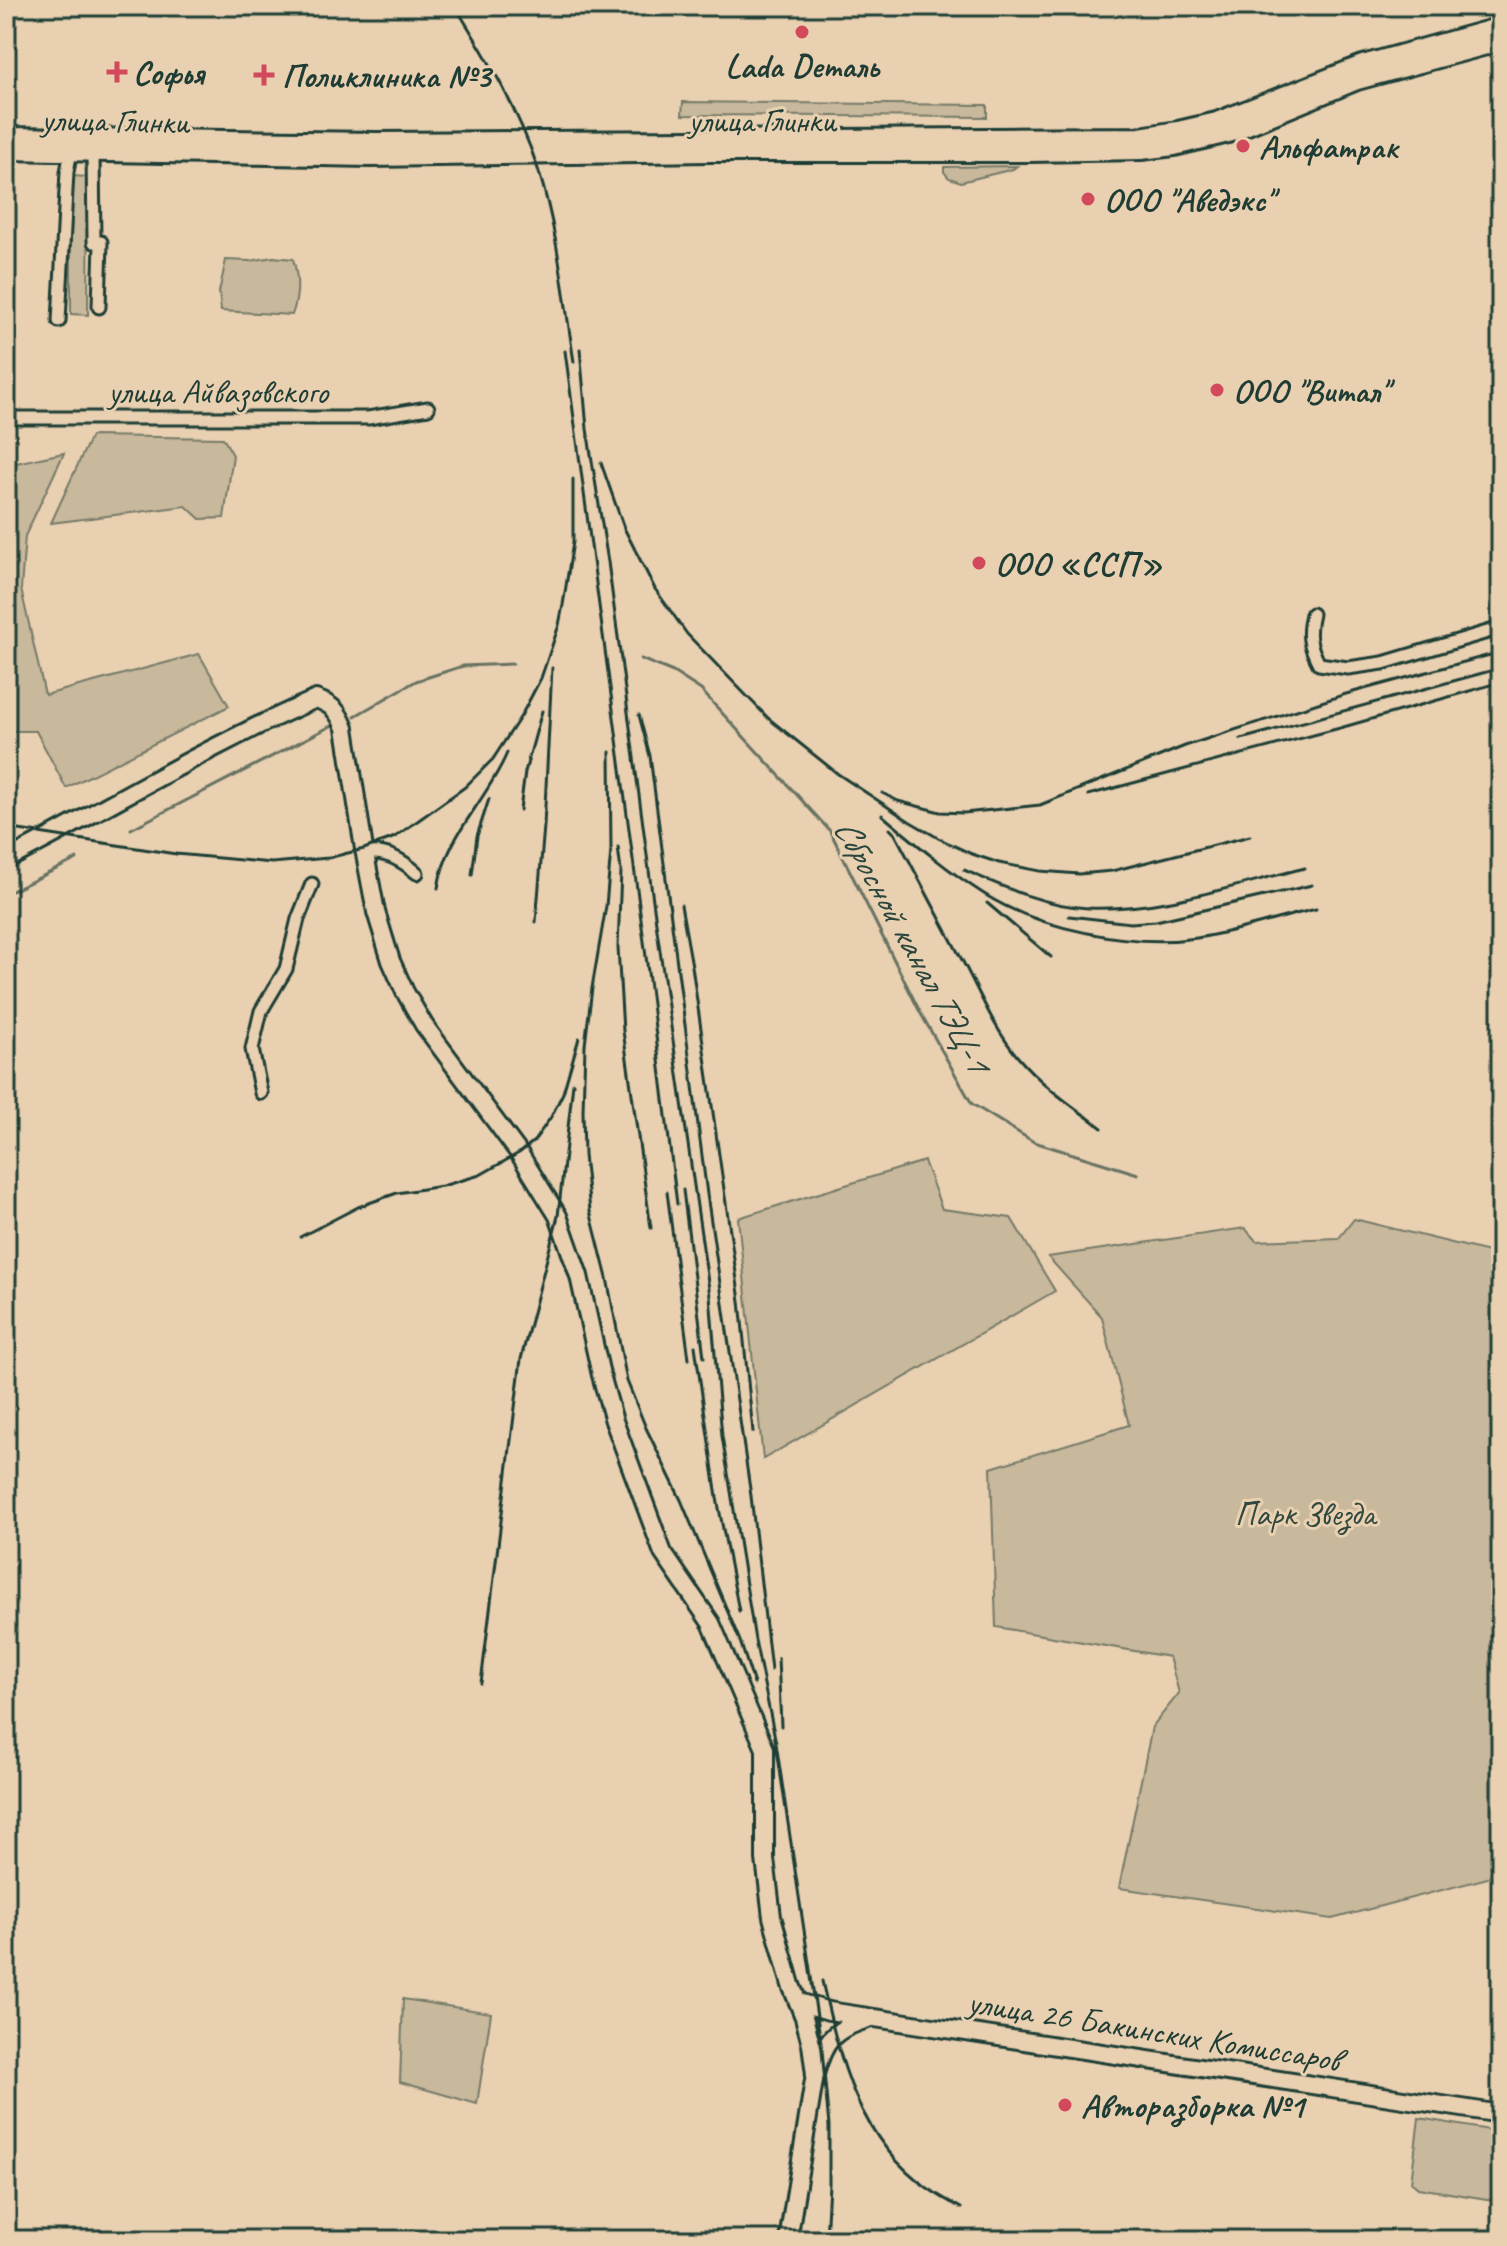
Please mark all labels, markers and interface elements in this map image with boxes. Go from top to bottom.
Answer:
marker: Lada Dеталь [793,23,811,41]
place label: Lada Dеталь [725,44,881,87]
place label: Софья [133,51,206,94]
place label: Поликлиника №3 [282,54,493,97]
marker: Софья [108,63,126,81]
marker: Поликлиника №3 [253,64,275,86]
street label: улица Глинки [39,98,191,143]
street label: улица Глинки [686,99,838,142]
place label: Альфатрак [1259,125,1400,168]
marker: Альфатрак [1234,137,1252,155]
place label: ООО "Аведэкс" [1104,178,1280,221]
marker: ООО "Аведэкс" [1079,190,1097,208]
place label: ООО "Витал" [1233,369,1395,412]
street label: улица Айвазовского [106,370,330,413]
marker: ООО "Витал" [1208,381,1226,399]
place label: ООО «ССП» [995,542,1162,585]
marker: ООО «ССП» [970,554,988,572]
water label: Сбросной канал ТЭЦ-1 [824,810,1004,1085]
park label: Парк Звезда [1235,1492,1378,1535]
street label: улица 26 Бакинских Комиссаров [963,1980,1351,2082]
place label: Авторазборка №1 [1081,2084,1308,2128]
marker: Авторазборка №1 [1056,2096,1074,2114]

